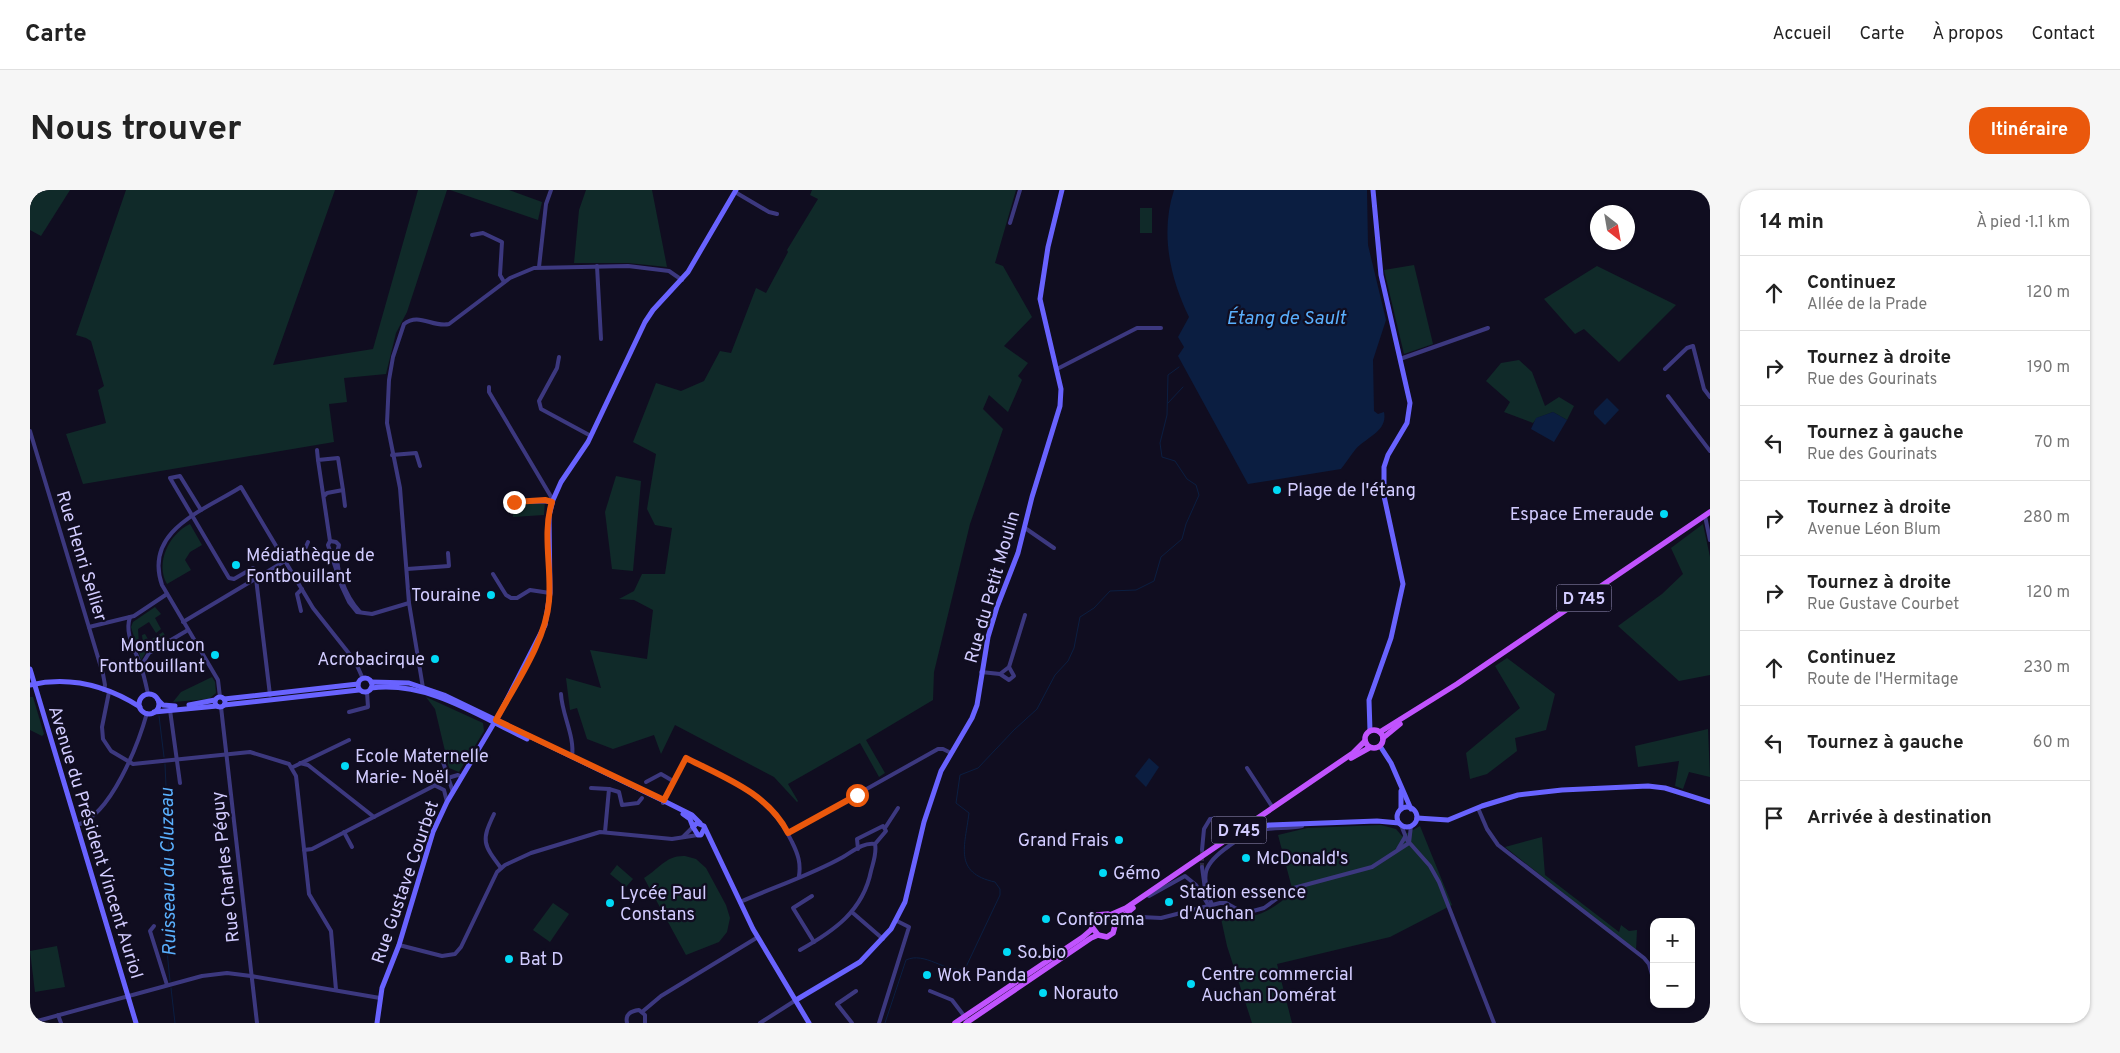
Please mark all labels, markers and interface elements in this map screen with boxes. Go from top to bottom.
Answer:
text: Carte [25,20,87,50]
text: Accueil [1772,23,1831,46]
text: Carte [1859,23,1904,46]
text: À propos [1932,23,2003,46]
text: Contact [2031,23,2095,46]
button: Itinéraire [1969,107,2090,154]
text: Nous trouver [30,108,242,152]
north arrow [1590,205,1635,250]
text: 14 min [1760,209,1824,236]
text: À pied · 1.1 km [1976,213,2070,233]
text: Continuez [1807,271,1896,295]
icon: ahead [1760,279,1788,307]
text: 120 m [2027,283,2070,303]
text: Allée de la Prade [1807,295,1927,315]
water label: Étang de Sault [1226,306,1347,331]
text: Tournez à droite [1807,346,1951,370]
icon: right [1760,354,1788,382]
text: 190 m [2027,358,2070,378]
text: Rue des Gourinats [1807,370,1937,390]
text: Tournez à gauche [1807,421,1964,445]
icon: left [1760,429,1788,457]
text: 70 m [2035,433,2070,453]
text: Rue des Gourinats [1807,445,1937,465]
place label: Plage de l'étang [1287,480,1416,503]
marker: Plage de l'étang [1271,484,1283,496]
street label: Rue Henri Sellier [50,488,111,624]
route end [503,491,526,514]
text: Tournez à droite [1807,496,1951,520]
place label: Espace Emeraude [1510,504,1654,527]
icon: right [1760,504,1788,532]
marker: Espace Emeraude [1658,508,1670,520]
text: 280 m [2023,508,2070,528]
street label: Rue du Petit Moulin [961,509,1026,666]
text: Avenue Léon Blum [1807,520,1941,540]
place label: Médiathèque de Fontbouillant [246,545,375,589]
marker: Médiathèque de Fontbouillant [230,559,242,571]
text: Tournez à droite [1807,571,1951,595]
icon: right [1760,579,1788,607]
text: 120 m [2027,583,2070,603]
road number: D 745 [1556,584,1612,612]
place label: Touraine [411,585,481,608]
marker: Touraine [485,589,497,601]
text: Rue Gustave Courbet [1807,595,1959,615]
place label: Montlucon Fontbouillant [99,635,205,679]
text: Continuez [1807,646,1896,670]
marker: Montlucon Fontbouillant [209,649,221,661]
place label: Acrobacirque [317,649,425,672]
marker: Acrobacirque [429,653,441,665]
icon: ahead [1760,654,1788,682]
text: 230 m [2023,658,2070,678]
text: Route de l'Hermitage [1807,670,1958,690]
street label: Avenue du Président Vincent Auriol [42,703,147,982]
icon: left [1760,729,1788,757]
text: Tournez à gauche [1807,731,1964,755]
text: 60 m [2033,733,2070,753]
place label: Ecole Maternelle Marie- Noël [355,746,489,790]
marker: Ecole Maternelle Marie- Noël [339,760,351,772]
route start [846,784,869,807]
water label: Ruisseau du Cluzeau [156,787,182,956]
street label: Rue Charles Péguy [207,790,246,944]
street label: Rue Gustave Courbet [368,798,445,967]
icon: arrive [1760,804,1788,832]
text: Arrivée à destination [1807,806,1992,830]
road number: D 745 [1212,816,1266,844]
place label: Grand Frais [1018,830,1109,853]
marker: Grand Frais [1113,834,1125,846]
place label: McDonald's [1256,848,1348,871]
marker: McDonald's [1240,852,1252,864]
place label: Gémo [1113,863,1161,886]
marker: Gémo [1097,867,1109,879]
place label: Station essence d'Auchan [1179,882,1306,926]
place label: Lycée Paul Constans [620,883,707,927]
marker: Station essence d'Auchan [1163,896,1175,908]
marker: Lycée Paul Constans [604,897,616,909]
place label: Conforama [1056,909,1144,932]
marker: Conforama [1040,913,1052,925]
map controls [1650,918,1695,1008]
button: + [1650,918,1695,963]
place label: So.bio [1017,942,1066,965]
marker: So.bio [1001,946,1013,958]
place label: Bat D [519,949,563,972]
marker: Bat D [503,953,515,965]
button: − [1650,963,1695,1008]
place label: Centre commercial Auchan Domérat [1201,964,1353,1008]
place label: Wok Panda [937,965,1026,988]
marker: Wok Panda [921,969,933,981]
marker: Centre commercial Auchan Domérat [1185,978,1197,990]
place label: Norauto [1053,983,1119,1006]
marker: Norauto [1037,987,1049,999]

